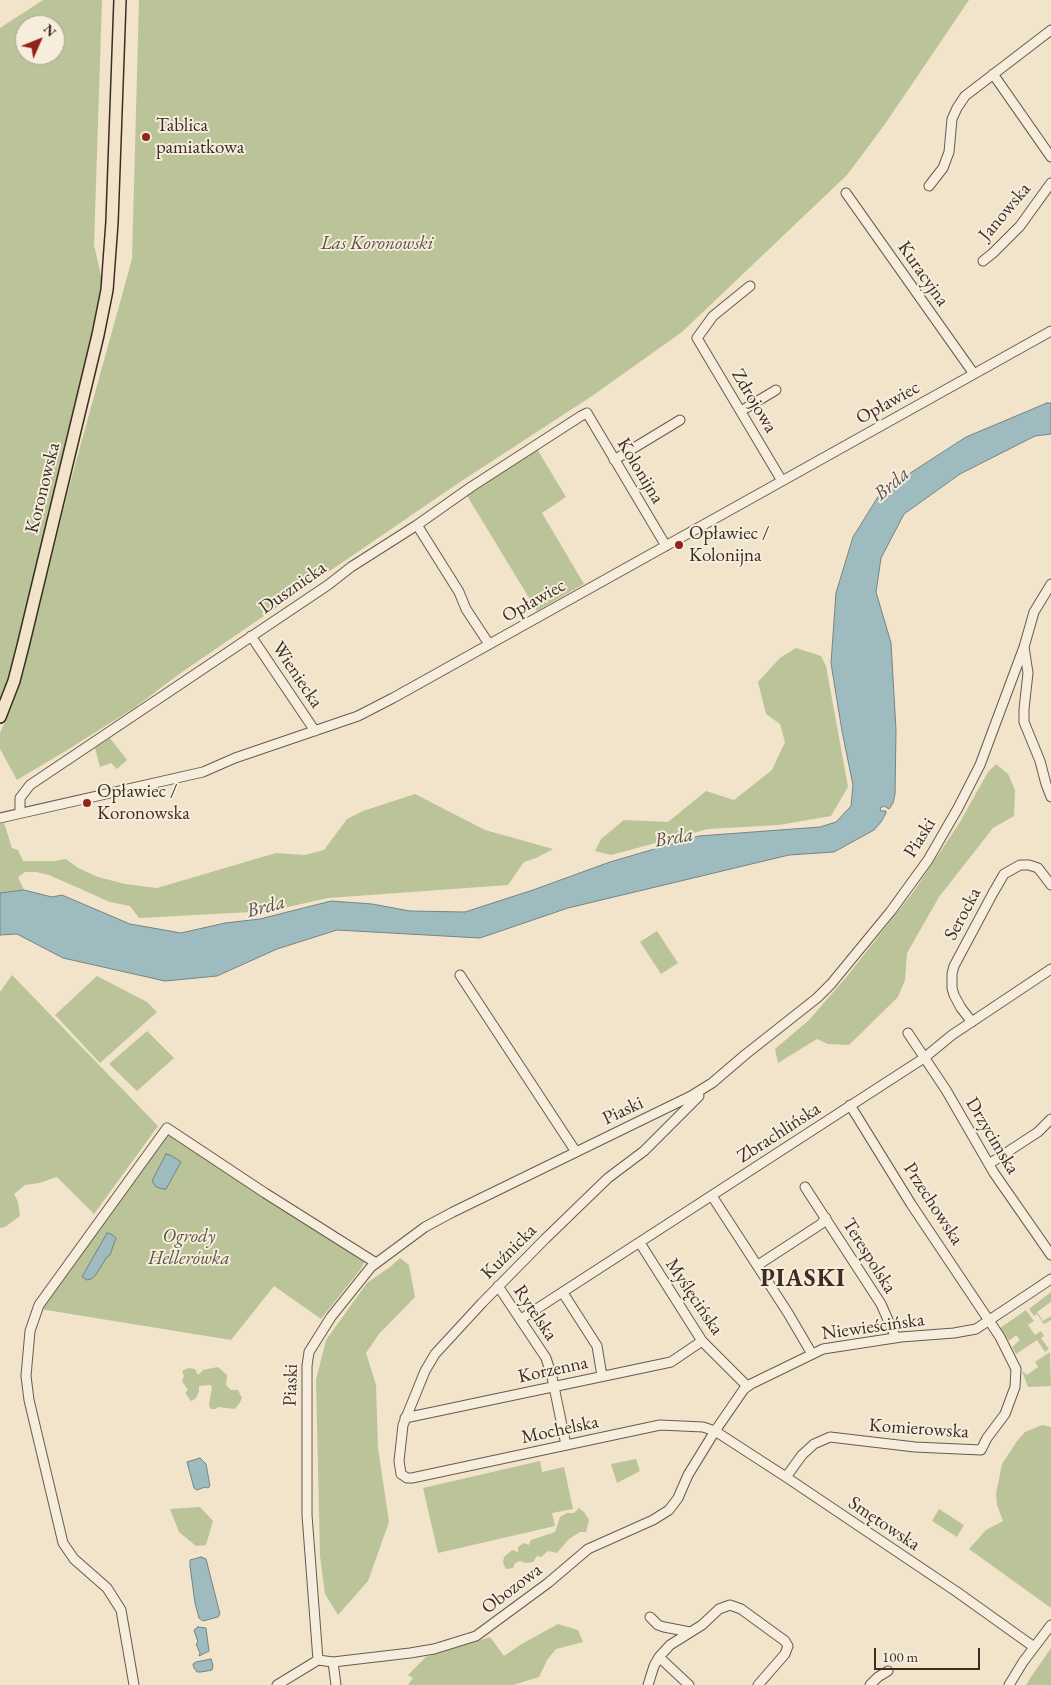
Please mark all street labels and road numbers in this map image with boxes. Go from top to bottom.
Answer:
street label: Janowska [974,178,1036,246]
street label: Kuracyjna [892,237,954,311]
street label: Zdrojowa [726,365,782,437]
street label: Opławiec [852,376,924,430]
street label: Kolonijna [612,434,668,508]
street label: Koronowska [21,440,65,536]
street label: Dusznicka [255,557,331,619]
street label: Opławiec [498,574,570,628]
street label: Wieniecka [267,637,327,713]
street label: Piaski [899,814,941,862]
street label: Serocka [940,884,986,944]
street label: Piaski [599,1092,647,1130]
street label: Drzycimska [960,1093,1024,1179]
street label: Zbrachlińska [733,1098,825,1168]
street label: Przechowska [898,1159,968,1249]
street label: Terespolska [837,1214,901,1298]
street label: Kuźnicka [477,1220,541,1284]
street label: Myślęcińska [660,1254,728,1340]
street label: Rytelska [508,1281,562,1345]
street label: Niewieścińska [820,1309,926,1345]
street label: Korzenna [516,1351,590,1389]
street label: Piaski [279,1363,303,1407]
street label: Mochelska [519,1411,601,1449]
street label: Komierowska [868,1414,970,1444]
street label: Smętowska [844,1492,924,1556]
street label: Obozowa [477,1559,547,1619]

